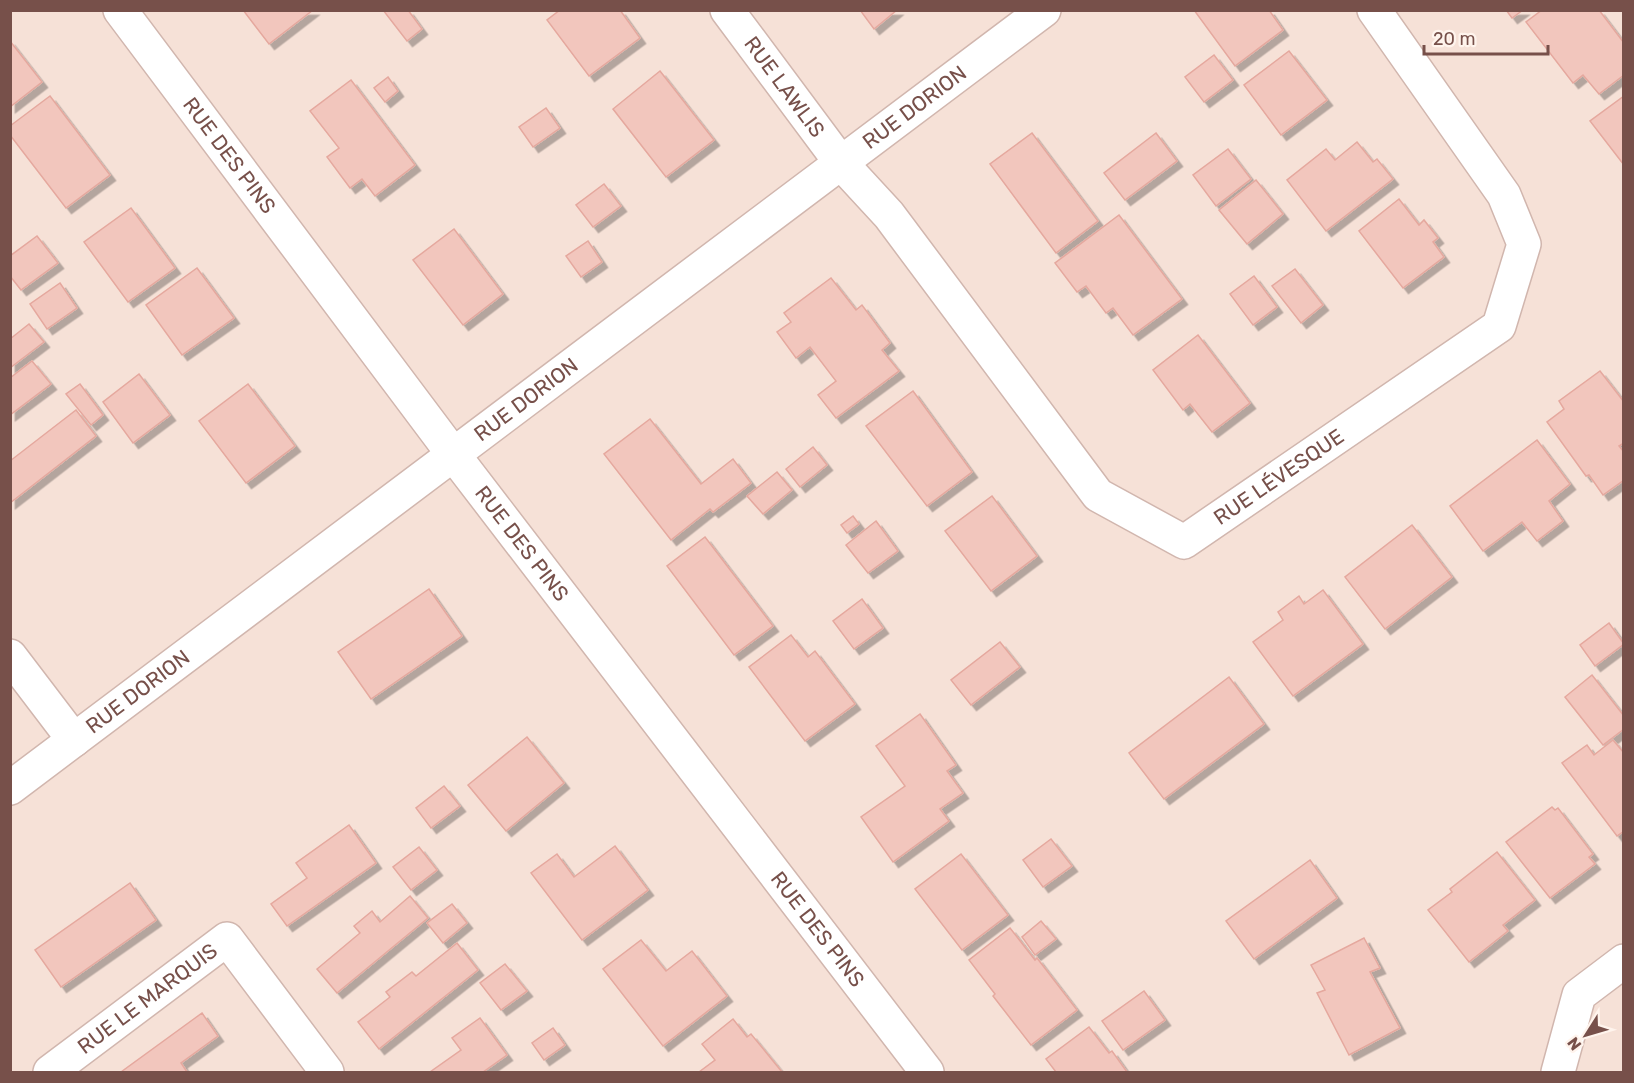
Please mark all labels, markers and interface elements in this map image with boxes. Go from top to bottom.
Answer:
scale bar [1424,18,1548,56]
text: 20 m [1433,28,1475,50]
street label: RUE LAWLIS [739,31,830,142]
street label: RUE DORION [857,60,971,154]
street label: RUE DES PINS [178,92,281,218]
street label: RUE DORION [469,352,583,446]
street label: RUE LÉVESQUE [1209,423,1348,530]
street label: RUE DES PINS [470,481,574,606]
street label: RUE DORION [81,644,194,738]
street label: RUE DES PINS [766,866,870,992]
street label: RUE LE MARQUIS [72,938,222,1059]
north arrow [1556,1005,1616,1065]
text: N [1563,1033,1585,1054]

